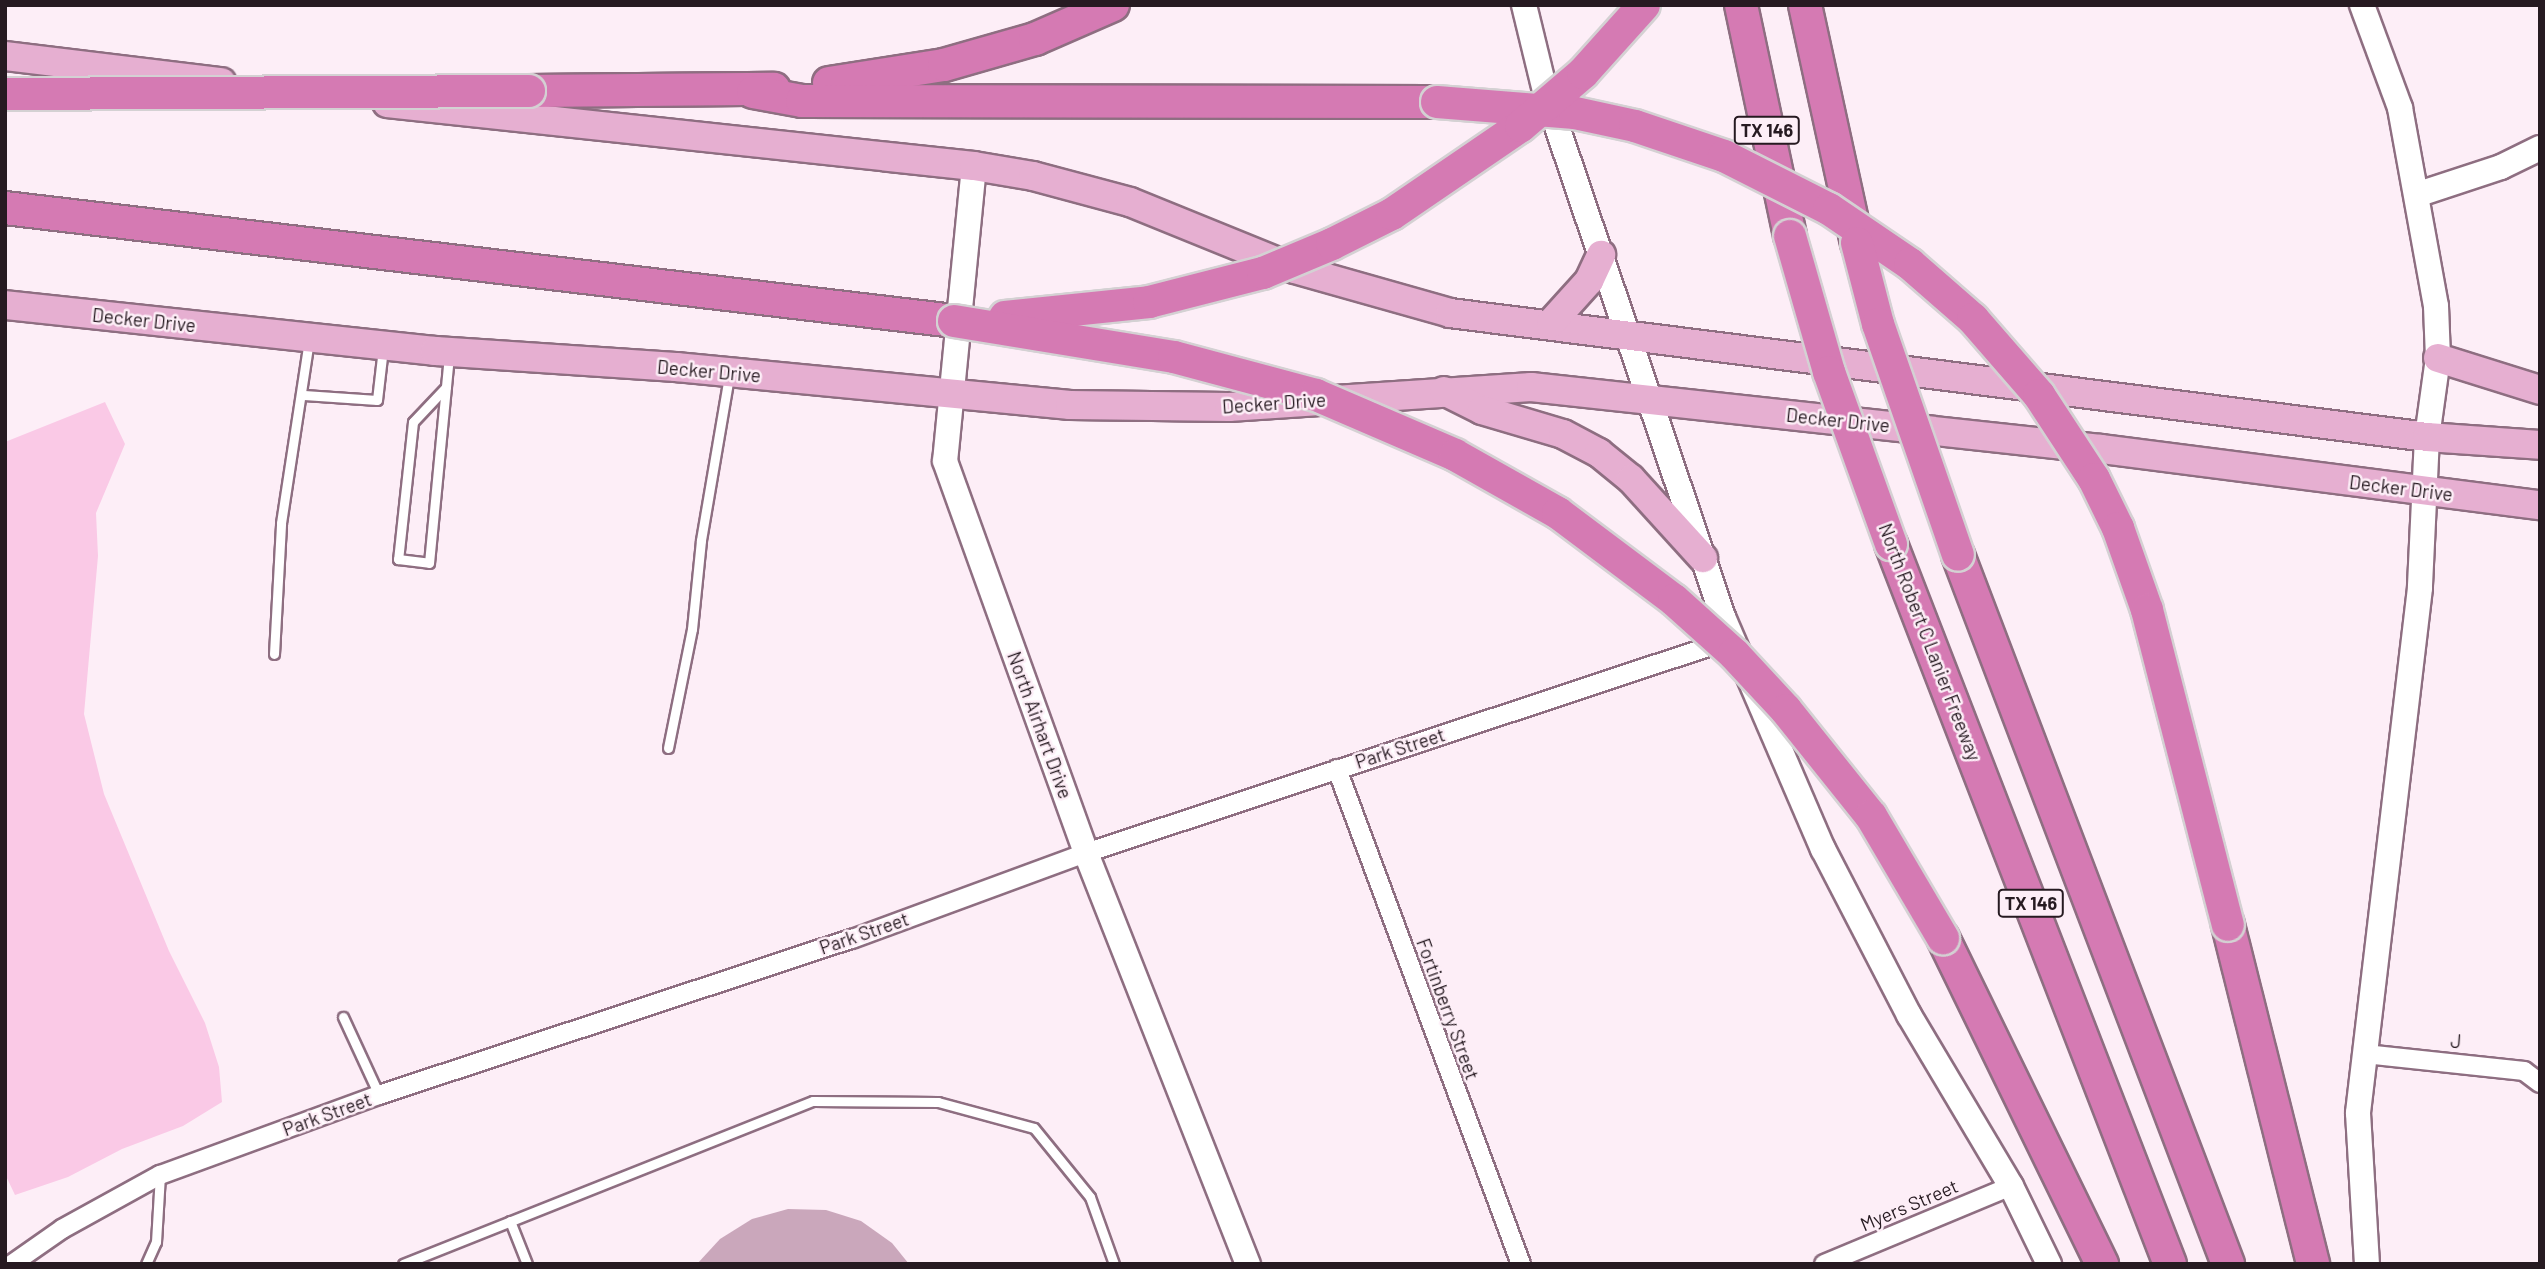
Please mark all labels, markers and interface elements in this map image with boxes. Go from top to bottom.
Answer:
road number: TX 146 [1734,116,1800,145]
street label: Decker Drive [91,303,197,337]
street label: Decker Drive [656,355,762,387]
street label: Decker Drive [1221,388,1327,418]
street label: Decker Drive [1785,403,1891,437]
street label: Decker Drive [2348,470,2454,506]
street label: North Robert C Lanier Freeway [1874,520,1986,764]
street label: North Airhart Drive [1003,648,1077,802]
street label: Park Street [1352,723,1448,773]
road number: TX 146 [1998,888,2064,918]
street label: Park Street [816,907,912,959]
street label: Fortinberry Street [1412,935,1484,1083]
street label: J [2450,1029,2462,1053]
street label: Park Street [279,1087,375,1141]
street label: Myers Street [1857,1174,1961,1236]

